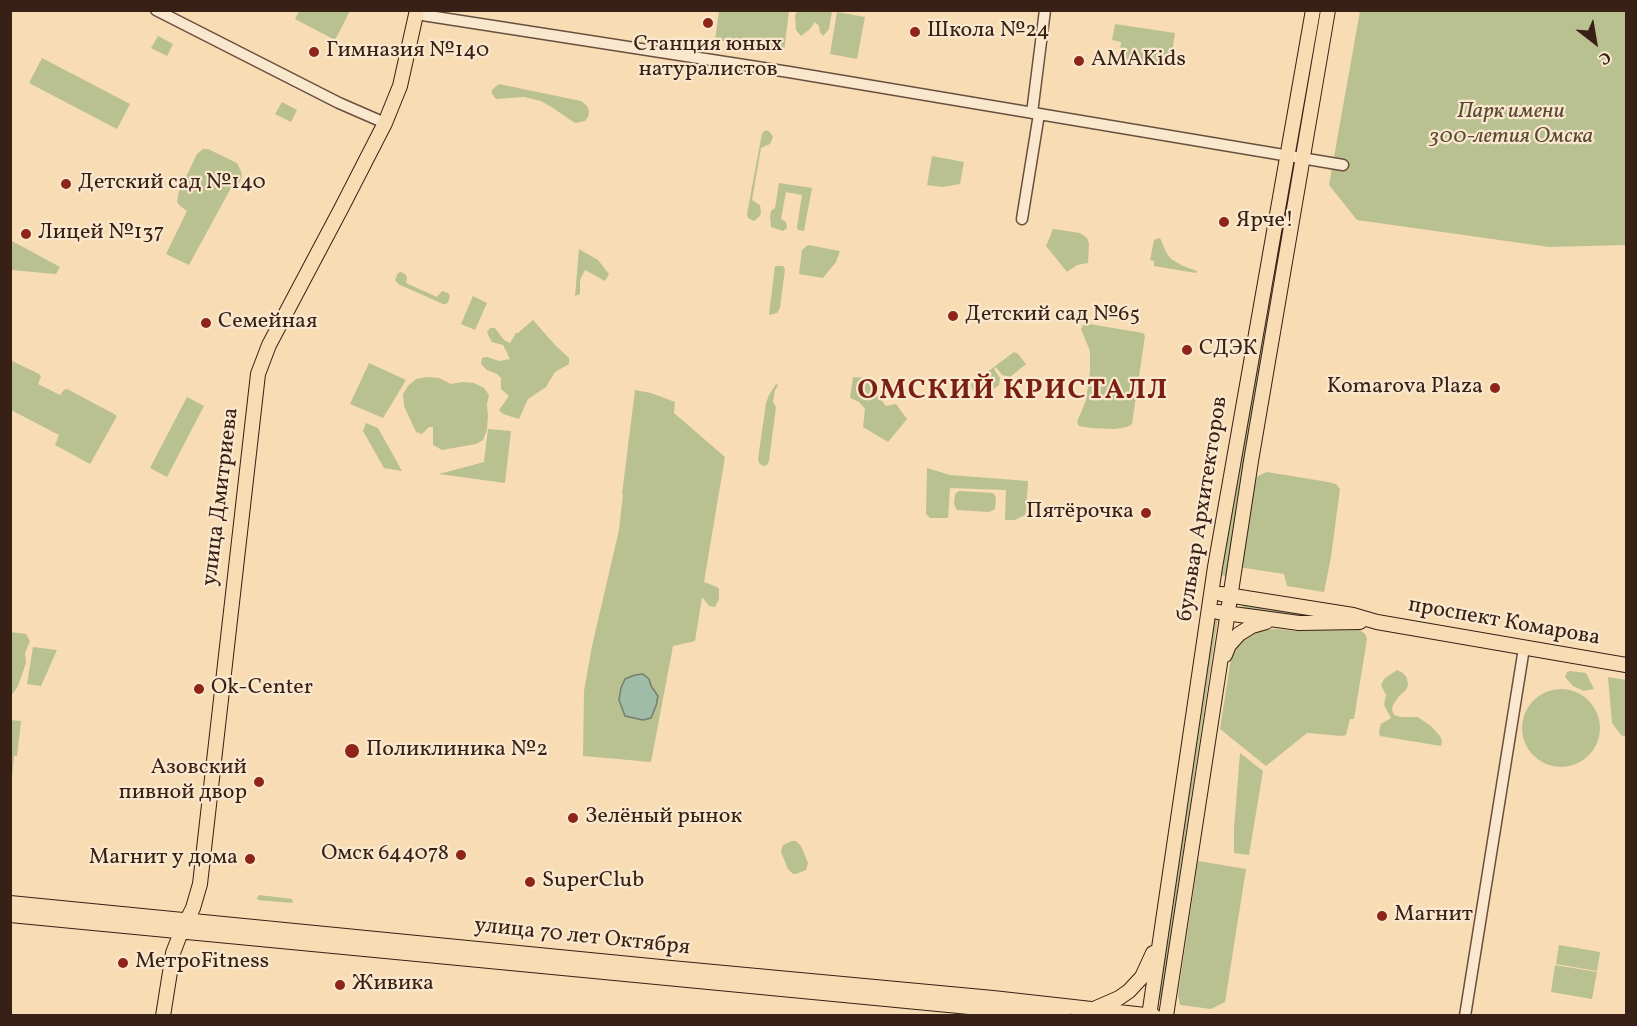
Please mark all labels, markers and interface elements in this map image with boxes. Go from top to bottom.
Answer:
north arrow [1565,12,1625,72]
marker: Станция юных натуралистов [701,16,715,30]
place label: Школа №24 [927,19,1050,45]
marker: Школа №24 [908,25,922,39]
place label: Станция юных натуралистов [634,33,782,84]
place label: Гимназия №140 [326,39,489,65]
marker: Гимназия №140 [307,45,321,59]
text: С [1594,45,1614,70]
place label: AMAKids [1091,48,1186,74]
marker: AMAKids [1072,54,1086,68]
park label: Парк имени 300-летия Омска [1429,100,1593,152]
place label: Детский сад №140 [78,171,266,197]
marker: Детский сад №140 [59,177,73,191]
place label: Ярче! [1236,209,1294,235]
marker: Ярче! [1217,215,1231,229]
place label: Лицей №137 [38,221,164,247]
marker: Лицей №137 [19,227,33,241]
place label: Детский сад №65 [965,303,1140,329]
marker: Детский сад №65 [946,309,960,323]
place label: Семейная [218,310,318,336]
marker: Семейная [199,316,213,330]
place label: СДЭК [1199,337,1257,363]
marker: СДЭК [1180,343,1194,357]
place label: Komarova Plaza [1327,375,1483,401]
district label: ОМСКИЙ КРИСТАЛЛ [857,376,1169,410]
marker: Komarova Plaza [1488,381,1502,395]
street label: бульвар Архитекторов [1173,395,1235,623]
street label: улица Дмитриева [198,406,246,588]
place label: Пятёрочка [1026,500,1134,526]
marker: Пятёрочка [1139,506,1153,520]
street label: проспект Комарова [1406,593,1602,653]
place label: Ok-Center [211,676,313,702]
marker: Ok-Center [192,682,206,696]
place label: Поликлиника №2 [366,738,548,764]
marker: Поликлиника №2 [343,742,361,760]
place label: Азовский пивной двор [119,756,247,807]
marker: Азовский пивной двор [252,775,266,789]
place label: Зелёный рынок [585,805,742,831]
marker: Зелёный рынок [566,811,580,825]
place label: Омск 644078 [321,842,449,868]
place label: Магнит у дома [89,846,238,872]
marker: Омск 644078 [454,848,468,862]
marker: Магнит у дома [243,852,257,866]
place label: SuperClub [542,869,644,895]
marker: SuperClub [523,875,537,889]
place label: Магнит [1394,903,1473,929]
marker: Магнит [1375,909,1389,923]
street label: улица 70 лет Октября [473,914,691,962]
place label: МетроFitness [135,950,269,976]
marker: МетроFitness [116,956,130,970]
place label: Живика [352,972,434,998]
marker: Живика [333,978,347,992]

